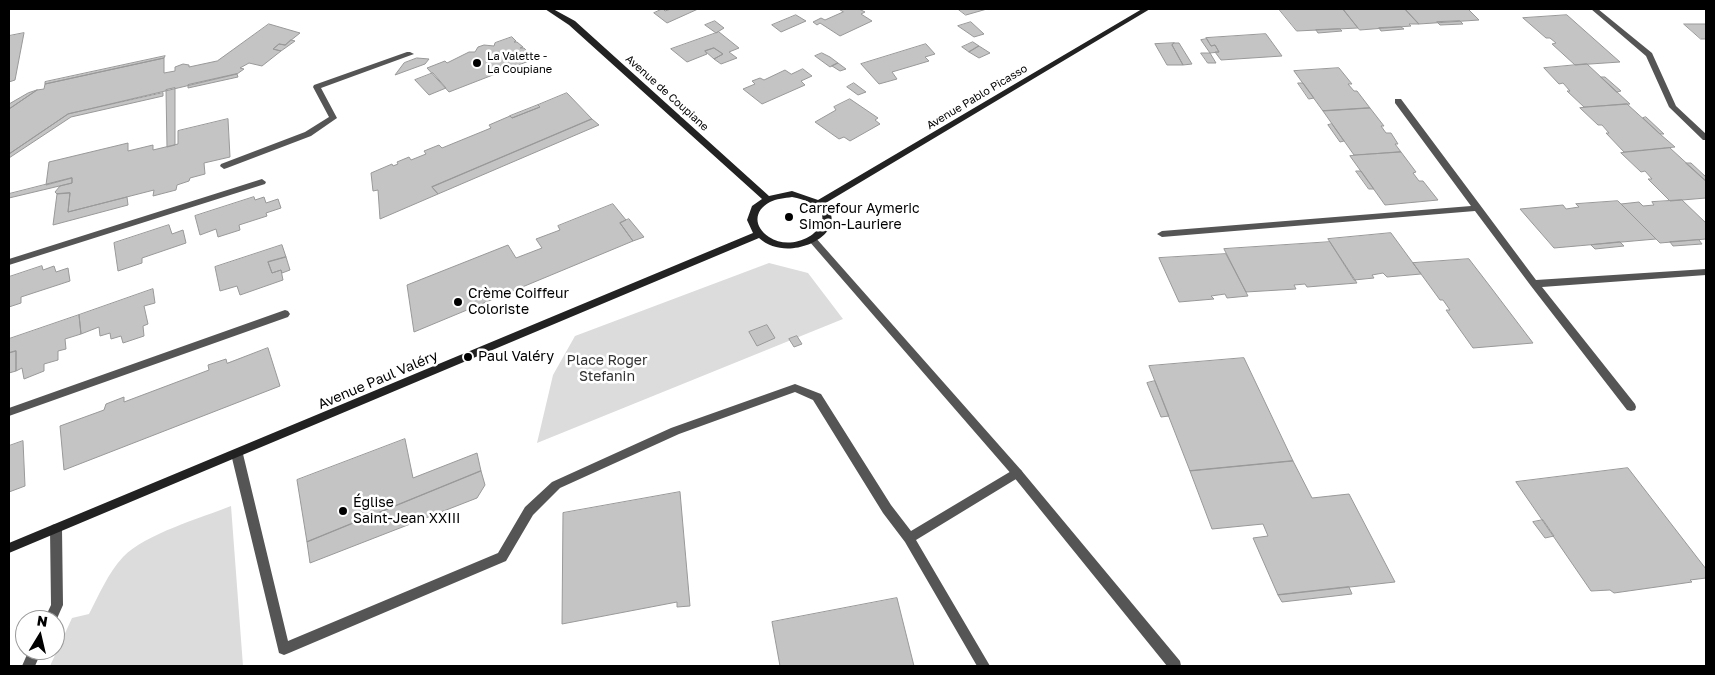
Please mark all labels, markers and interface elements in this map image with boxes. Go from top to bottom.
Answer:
place label: La Valette - La Coupiane [487,50,552,76]
street label: Avenue de Coupiane [623,52,711,134]
marker: La Valette - La Coupiane [471,57,483,69]
street label: Avenue Pablo Picasso [924,62,1030,132]
place label: Carrefour Aymeric Simon-Lauriere [799,201,920,233]
marker: Carrefour Aymeric Simon-Lauriere [783,211,795,223]
place label: Crème Coiffeur Coloriste [468,286,569,318]
marker: Crème Coiffeur Coloriste [452,296,464,308]
street label: Avenue Paul Valéry [315,347,441,413]
place label: Paul Valéry [478,349,554,365]
marker: Paul Valéry [462,351,474,363]
park label: Place Roger Stefanin [567,353,647,386]
place label: Église Saint-Jean XXIII [353,495,460,528]
marker: Église Saint-Jean XXIII [337,505,349,517]
north arrow [15,610,65,660]
text: N [36,611,49,630]

